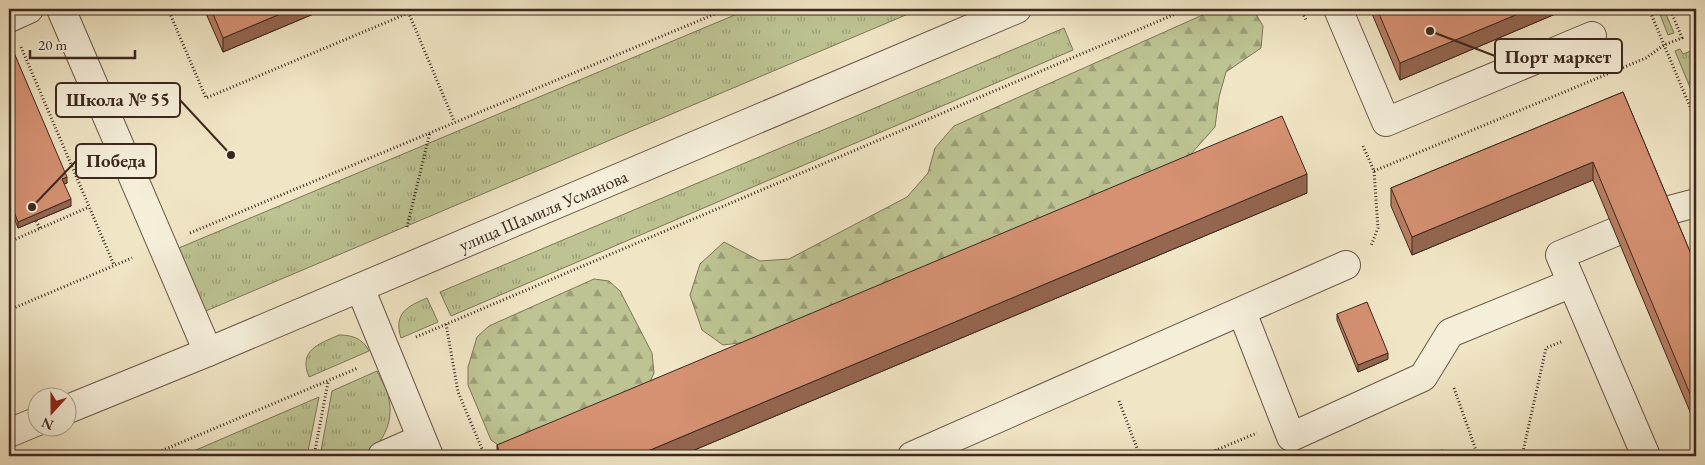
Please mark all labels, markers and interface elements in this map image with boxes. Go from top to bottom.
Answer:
scale bar [30,28,135,60]
text: 20 m [38,35,67,54]
callout: Порт маркет [1495,39,1622,73]
text: Порт маркет [1505,44,1612,69]
callout: Школа № 55 [56,83,180,117]
text: Школа № 55 [66,87,170,112]
callout: Победа [76,144,156,178]
text: Победа [86,148,147,173]
street label: улица Шамиля Усманова [455,164,632,256]
north arrow [28,388,78,438]
text: N [38,413,56,435]

